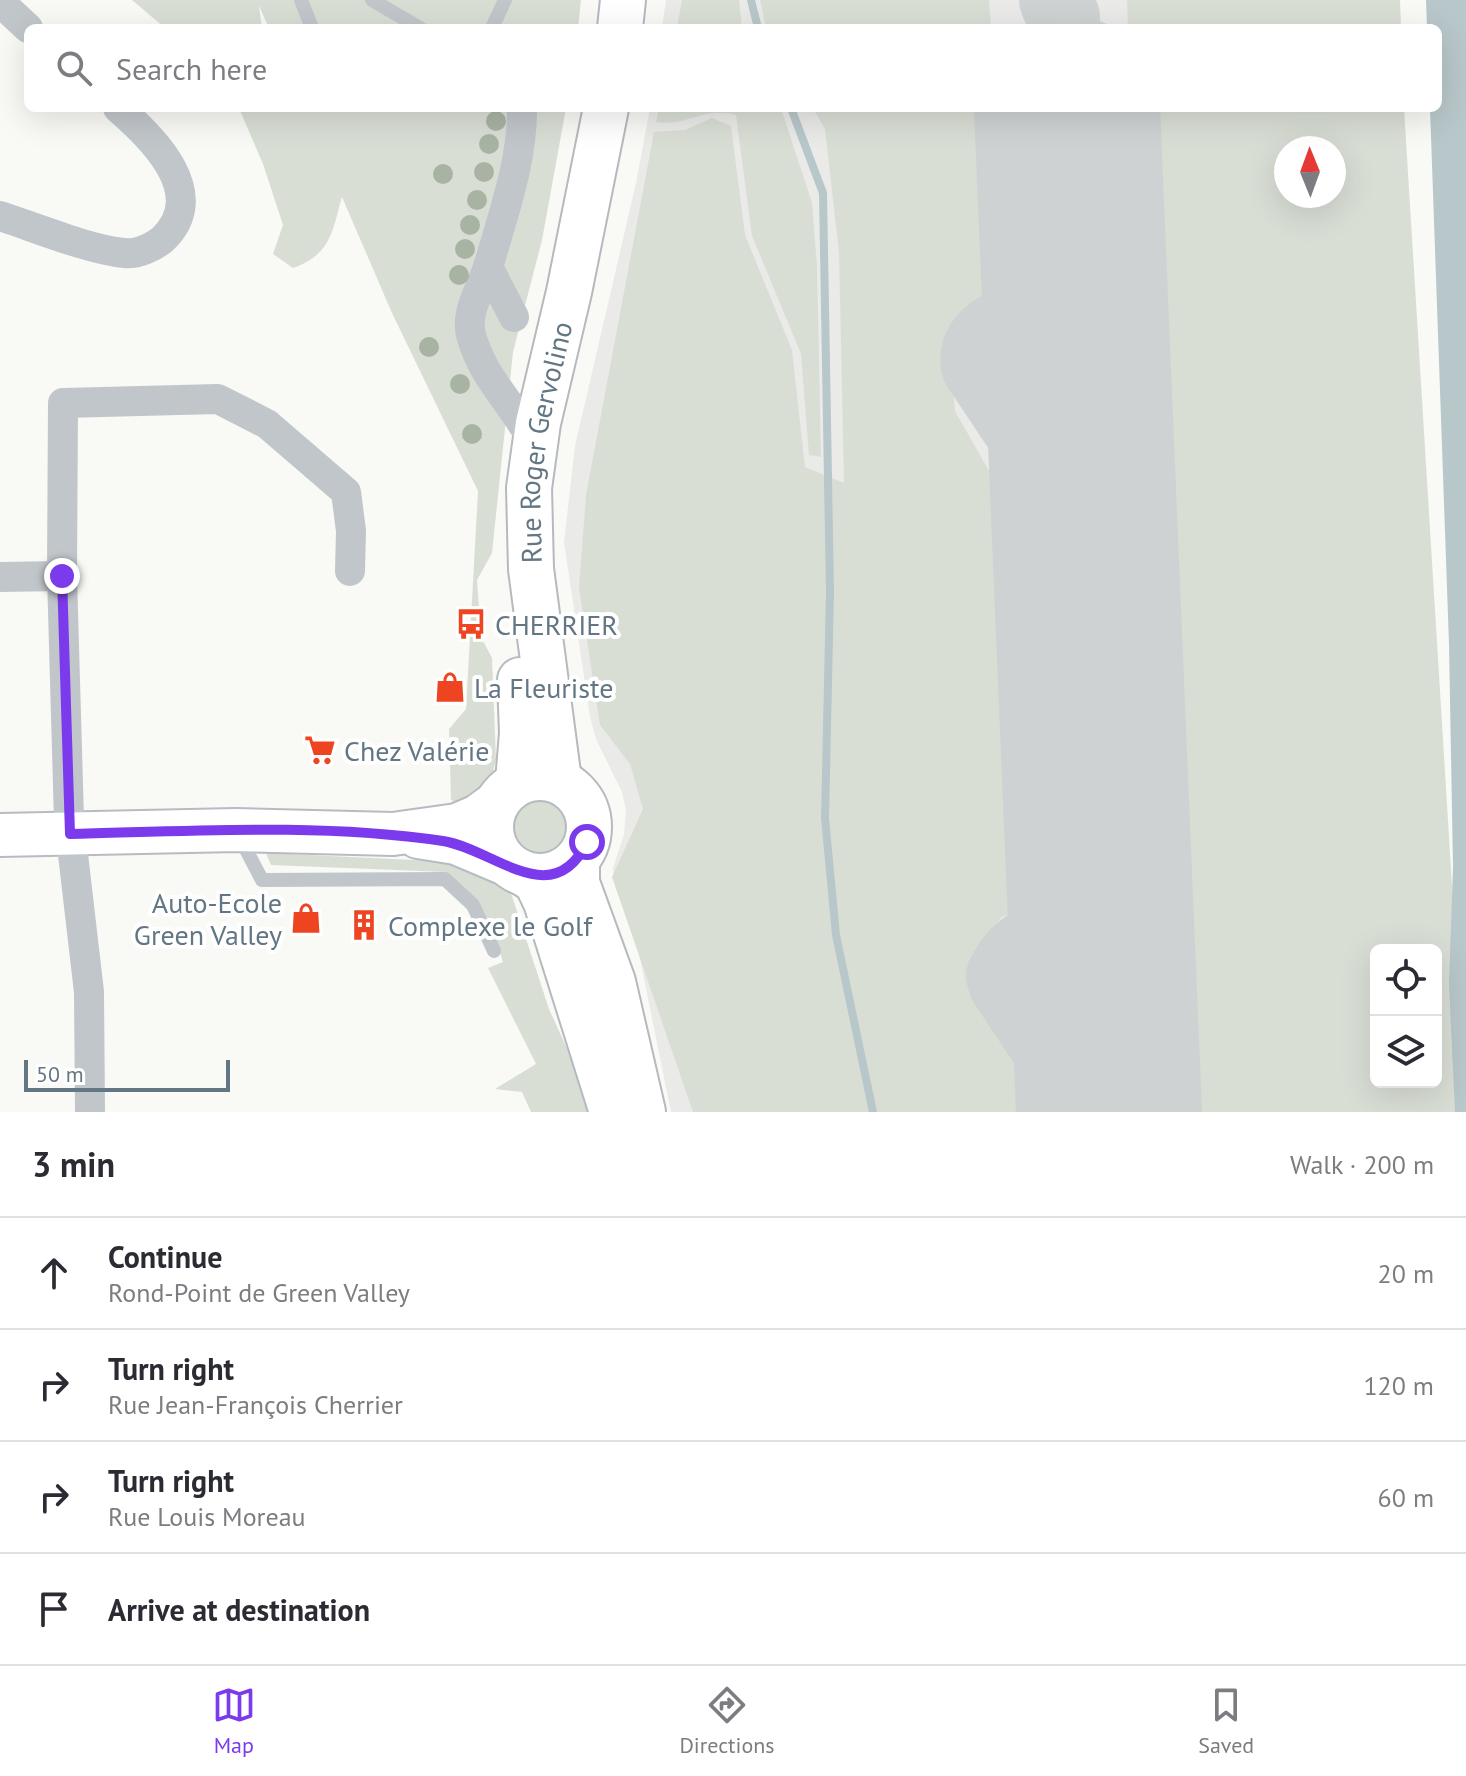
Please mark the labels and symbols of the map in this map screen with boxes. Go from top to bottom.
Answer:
north arrow [1274,136,1346,208]
street label: Rue Roger Gervolino [510,318,580,564]
route end [44,558,80,594]
place label: CHERRIER [495,606,618,643]
bus stop icon: CHERRIER [454,607,488,641]
place label: La Fleuriste [474,669,613,706]
shop icon: La Fleuriste [433,670,467,704]
place label: Chez Valérie [344,732,490,769]
supermarket icon: Chez Valérie [303,733,337,767]
route start [569,824,605,860]
place label: Auto-Ecole Green Valley [134,884,282,953]
shop icon: Auto-Ecole Green Valley [289,901,323,935]
place label: Complexe le Golf [388,907,593,944]
building icon: Complexe le Golf [347,908,381,942]
scale bar [24,1056,230,1092]

